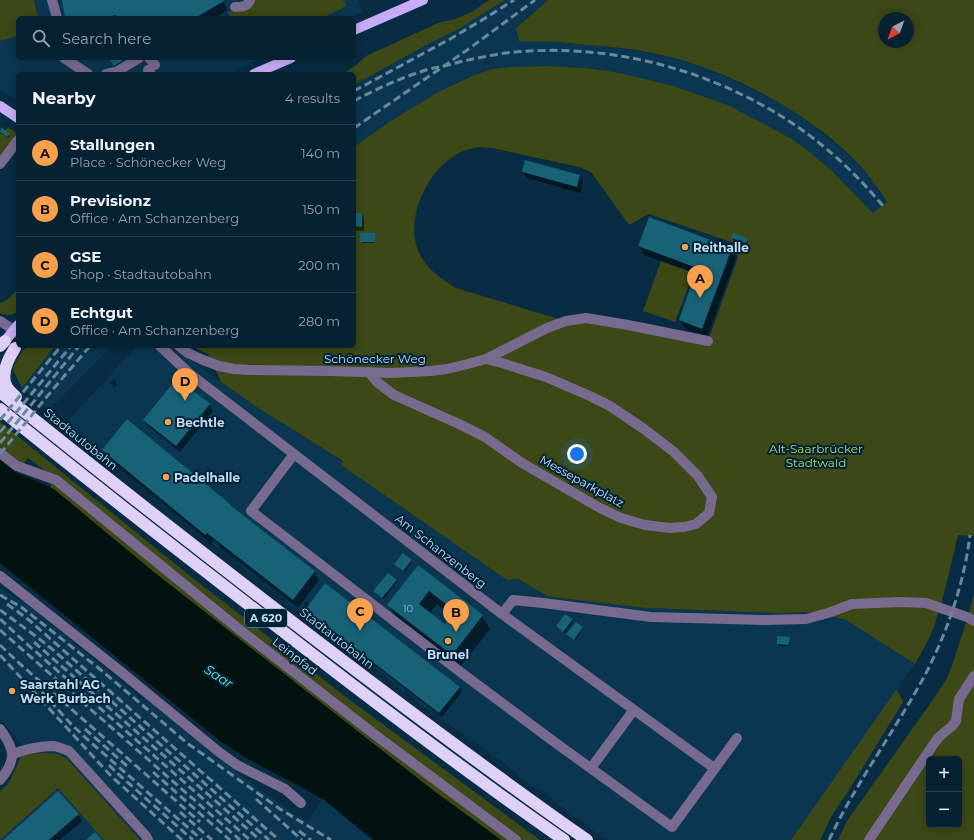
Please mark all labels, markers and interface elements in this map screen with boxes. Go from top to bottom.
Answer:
north arrow [878,12,914,48]
search box [16,16,356,60]
icon: search [30,27,52,49]
text: Search here [62,29,151,48]
text: Nearby [32,88,96,108]
text: 4 results [285,90,340,106]
text: Stallungen [70,135,155,154]
text: A [40,145,50,161]
text: 140 m [301,145,340,161]
text: Place · Schönecker Weg [70,154,226,170]
text: Previsionz [70,191,151,210]
text: B [40,201,50,217]
text: 150 m [302,201,340,217]
text: Office · Am Schanzenberg [70,210,239,226]
place label: Reithalle [693,240,749,255]
marker: Reithalle [680,242,690,252]
text: GSE [70,247,101,266]
text: C [40,257,50,273]
text: 200 m [298,257,340,273]
pin: A [687,265,713,298]
text: Shop · Stadtautobahn [70,266,212,282]
text: Echtgut [70,303,133,322]
text: D [40,313,50,329]
text: 280 m [299,313,340,329]
text: Office · Am Schanzenberg [70,322,239,338]
street label: Schönecker Weg [324,351,426,366]
pin: D [172,368,198,401]
street label: Stadtautobahn [41,405,121,473]
place label: Bechtle [176,415,225,430]
marker: Bechtle [163,417,173,427]
park label: Alt-Saarbrücker Stadtwald [769,441,863,470]
your location [567,444,587,464]
street label: Messeparkplatz [537,452,627,510]
place label: Padelhalle [174,470,240,485]
marker: Padelhalle [161,472,171,482]
street label: Am Schanzenberg [392,511,490,591]
pin: C [347,598,373,631]
pin: B [443,599,469,632]
house number: 10 [403,602,413,615]
street label: Stadtautobahn [297,604,377,672]
road number: A 620 [245,609,287,627]
street label: Leinpfad [270,634,320,678]
marker: Brunel [443,636,453,646]
place label: Brunel [427,647,469,662]
water label: Saar [202,661,237,692]
place label: Saarstahl AG Werk Burbach [20,677,111,706]
marker: Saarstahl AG Werk Burbach [7,686,17,696]
map controls [926,756,962,828]
button: + [926,756,962,792]
button: − [926,792,962,828]

